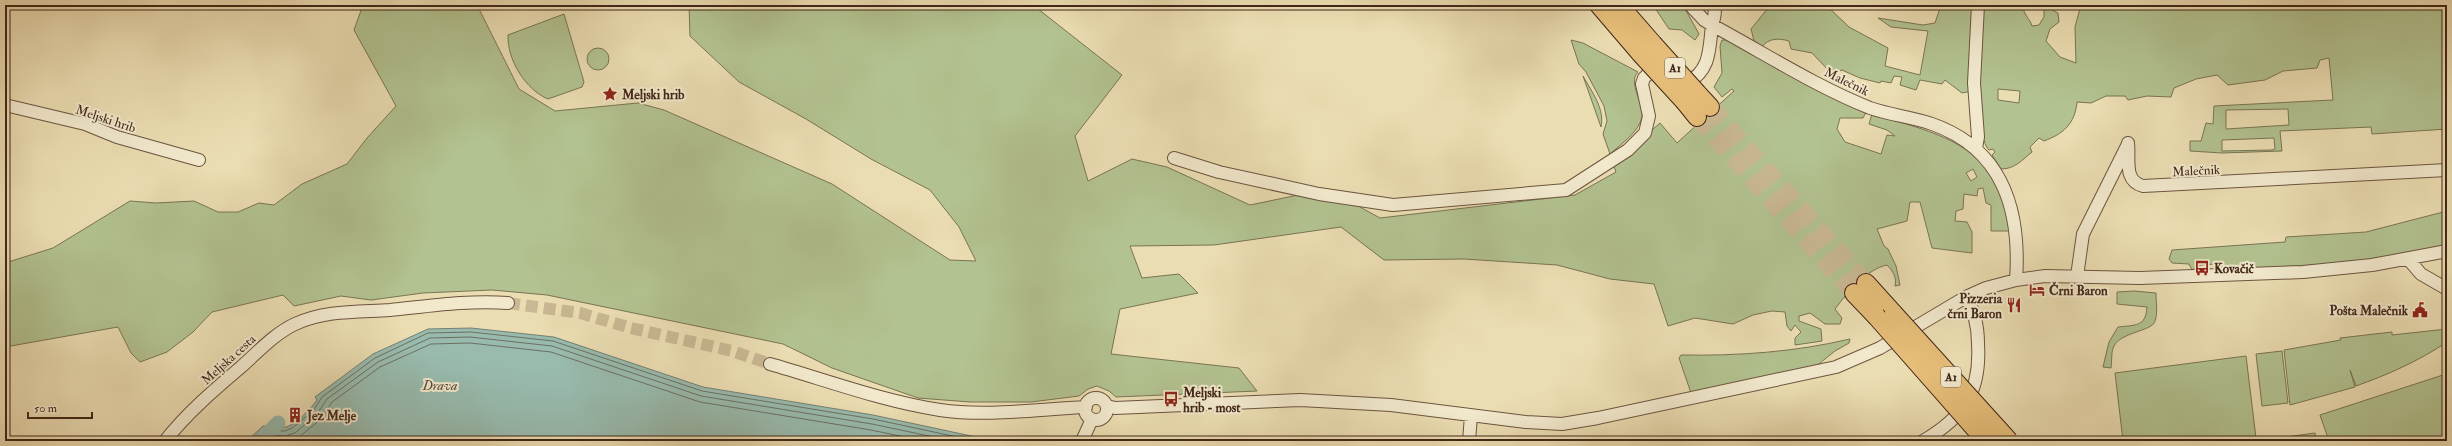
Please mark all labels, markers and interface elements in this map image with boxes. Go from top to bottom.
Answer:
road number: A1 [1665,58,1685,78]
street label: Malečnik [1821,64,1872,100]
place icon: Meljski hrib [601,85,619,103]
place label: Meljski hrib [621,87,685,103]
street label: Meljski hrib [74,102,138,136]
street label: Malečnik [2172,162,2221,180]
bus stop icon: Kovačič [2193,259,2211,277]
place label: Kovačič [2214,261,2255,277]
hotel icon: Črni Baron [2028,281,2046,299]
place label: Črni Baron [2049,281,2108,299]
place label: Pizzeria črni Baron [1947,291,2003,322]
restaurant icon: Pizzeria črni Baron [2005,296,2023,314]
public building icon: Pošta Malečnik [2411,301,2429,319]
place label: Pošta Malečnik [2330,303,2409,319]
street label: Meljska cesta [198,331,260,388]
road number: A1 [1941,367,1961,387]
water label: Drava [422,377,458,394]
place label: Meljski hrib - most [1182,385,1241,416]
bus stop icon: Meljski hrib - most [1162,390,1180,408]
scale bar [28,394,92,420]
text: 50 m [34,401,58,416]
building icon: Jez Melje [286,406,304,424]
place label: Jez Melje [306,408,357,425]

